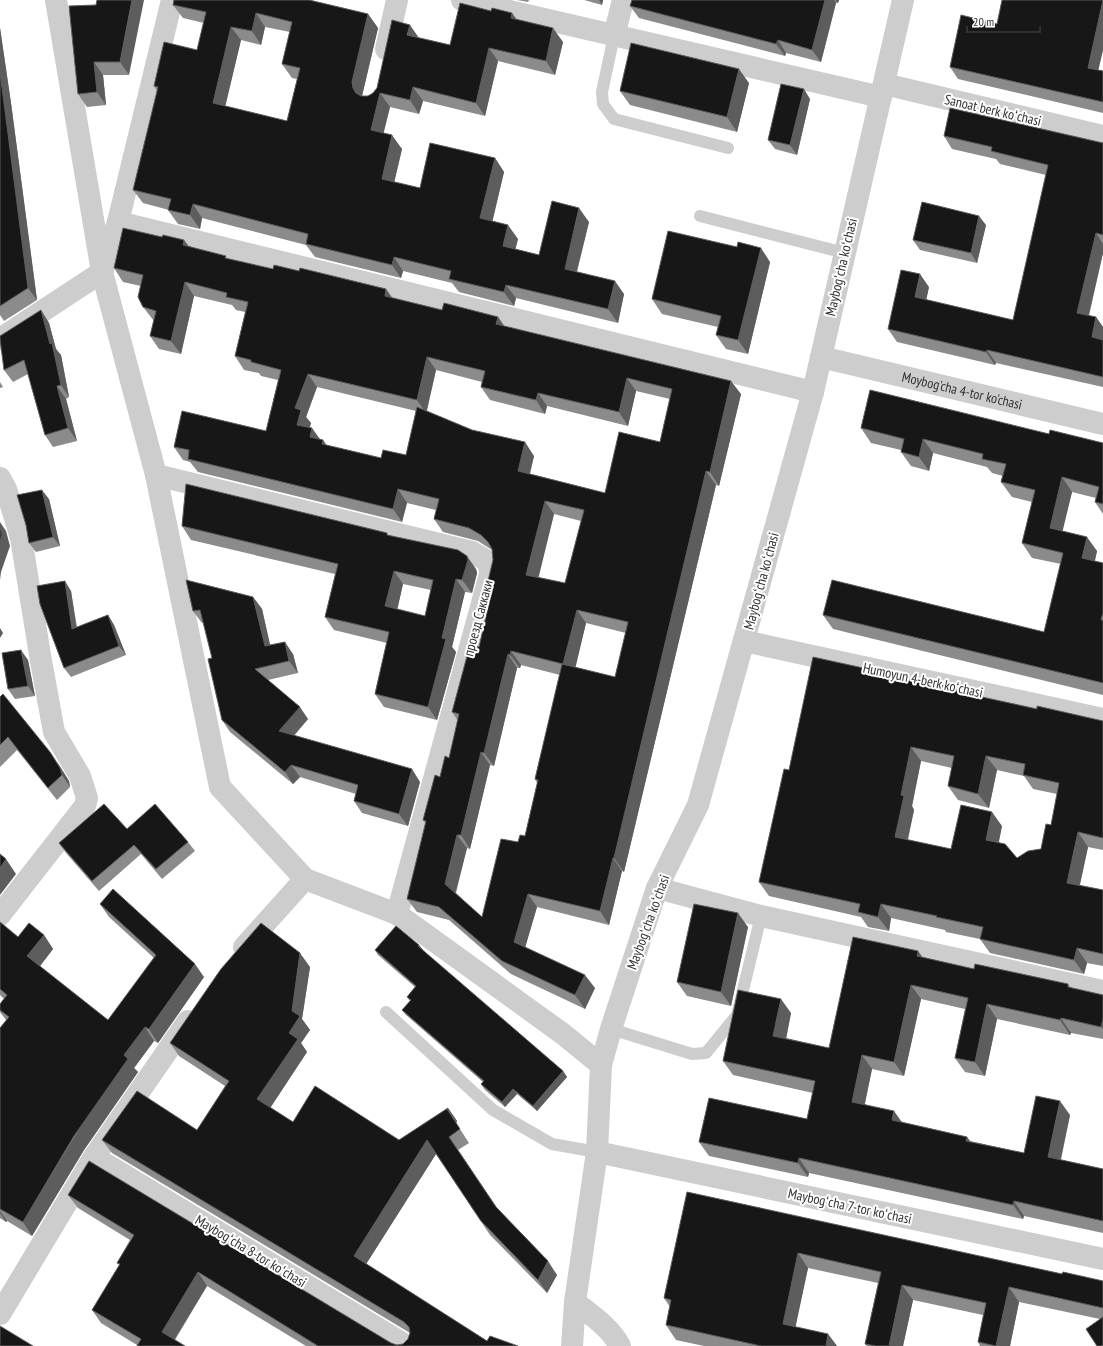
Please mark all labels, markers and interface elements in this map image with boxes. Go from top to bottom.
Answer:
scale bar [967,8,1040,34]
text: 20 m [973,14,994,29]
street label: Sanoat berk koʻchasi [943,90,1043,130]
street label: Maybogʻcha koʻchasi [821,216,861,318]
street label: Moybog'cha 4-tor ko'chasi [900,368,1024,414]
street label: Maybogʻcha koʻchasi [739,530,783,632]
street label: проезд Саккаки [459,578,497,658]
street label: Humoyun 4-berk koʻchasi [861,658,985,702]
street label: Maybogʻcha koʻchasi [622,872,674,972]
street label: Maybogʻcha 7-tor koʻchasi [787,1184,913,1228]
street label: Maybogʻcha 8-tor koʻchasi [192,1211,310,1291]

